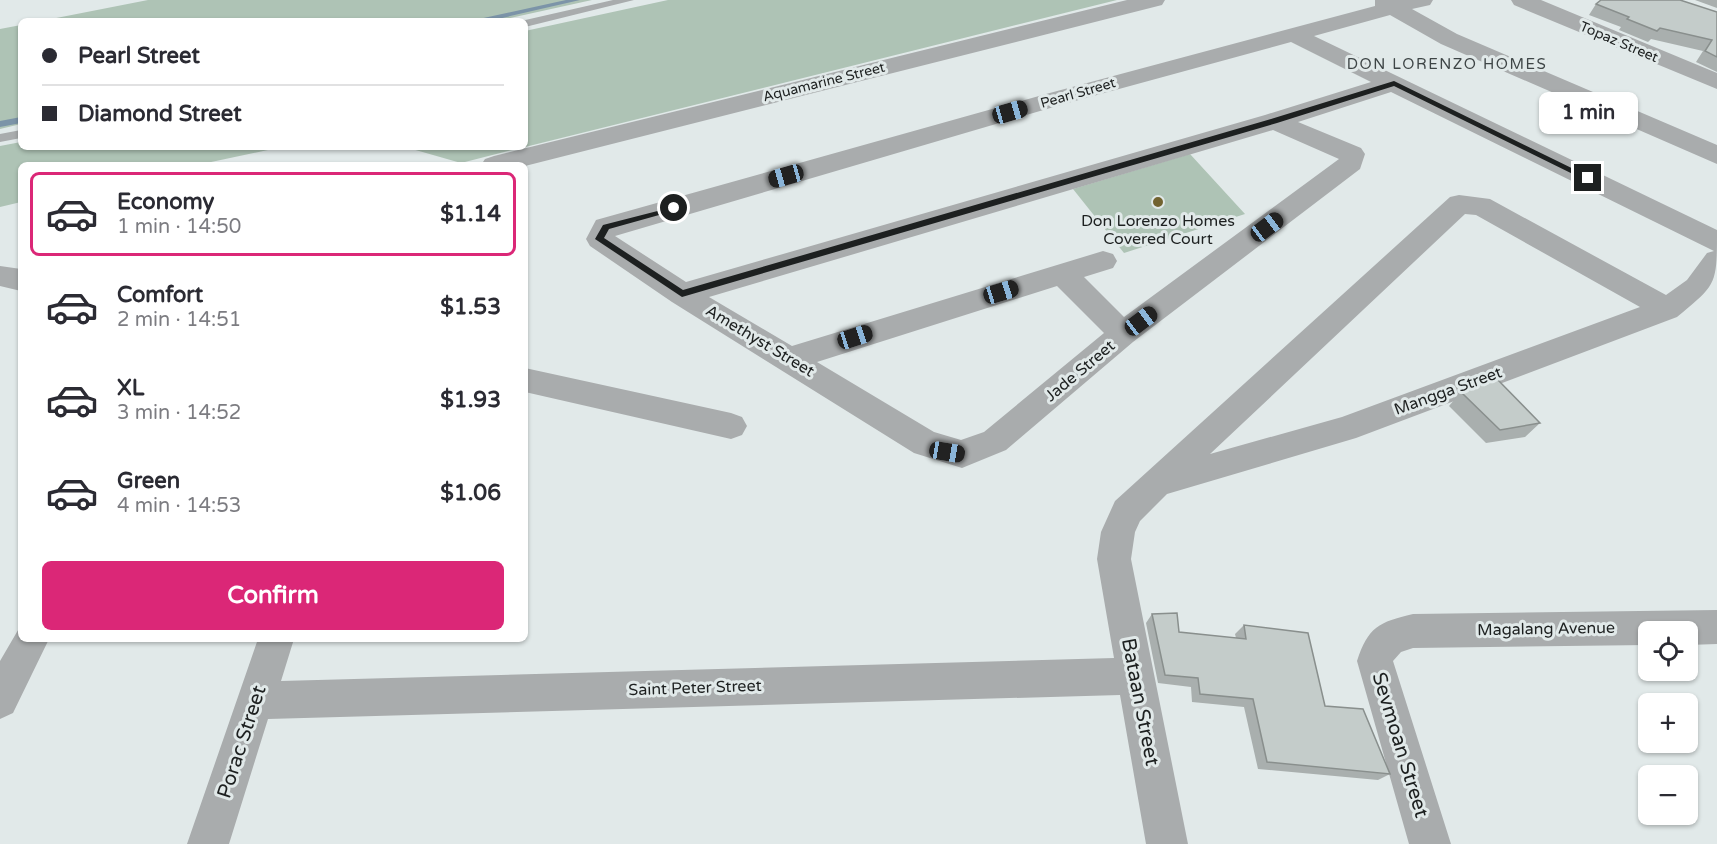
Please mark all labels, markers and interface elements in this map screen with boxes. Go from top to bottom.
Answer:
street label: Topaz Street [1577,18,1661,66]
text: Pearl Street [78,43,200,69]
district label: DON LORENZO HOMES [1347,55,1547,73]
street label: Aquamarine Street [761,58,887,105]
street label: Pearl Street [1038,74,1118,112]
callout: 1 min [1538,91,1638,133]
car [990,98,1030,126]
text: Diamond Street [78,101,242,127]
text: 1 min [1562,101,1615,125]
car [766,162,806,190]
route end [1574,164,1601,191]
icon: car [45,187,99,241]
text: Economy [117,189,214,215]
route start [660,194,687,221]
marker: Don Lorenzo Homes Covered Court [1151,195,1165,209]
text: $1.14 [440,201,501,227]
car [1247,209,1287,245]
place label: Don Lorenzo Homes Covered Court [1081,211,1235,249]
text: 1 min · 14:50 [117,215,241,239]
car [981,278,1021,306]
icon: car [45,280,99,334]
text: Comfort [117,282,203,308]
text: $1.53 [440,294,501,320]
street label: Amethyst Street [702,301,818,381]
car [1121,303,1161,339]
text: 2 min · 14:51 [117,308,241,332]
car [835,323,875,351]
street label: Jade Street [1041,336,1119,406]
street label: Mangga Street [1391,362,1505,420]
icon: car [45,373,99,427]
text: XL [117,375,144,401]
text: $1.93 [440,387,501,413]
text: 3 min · 14:52 [117,401,241,425]
car [928,440,966,464]
icon: car [45,466,99,520]
text: Green [117,468,180,494]
text: $1.06 [440,480,501,506]
text: 4 min · 14:53 [117,494,241,518]
button: Confirm [42,561,504,630]
street label: Magalang Avenue [1477,618,1615,640]
map controls [1638,621,1698,825]
button: locate [1638,621,1698,681]
street label: Bataan Street [1116,636,1164,768]
street label: Sevmoan Street [1367,670,1434,821]
street label: Saint Peter Street [628,676,762,700]
street label: Porac Street [212,682,272,801]
button: + [1638,693,1698,753]
button: − [1638,765,1698,825]

